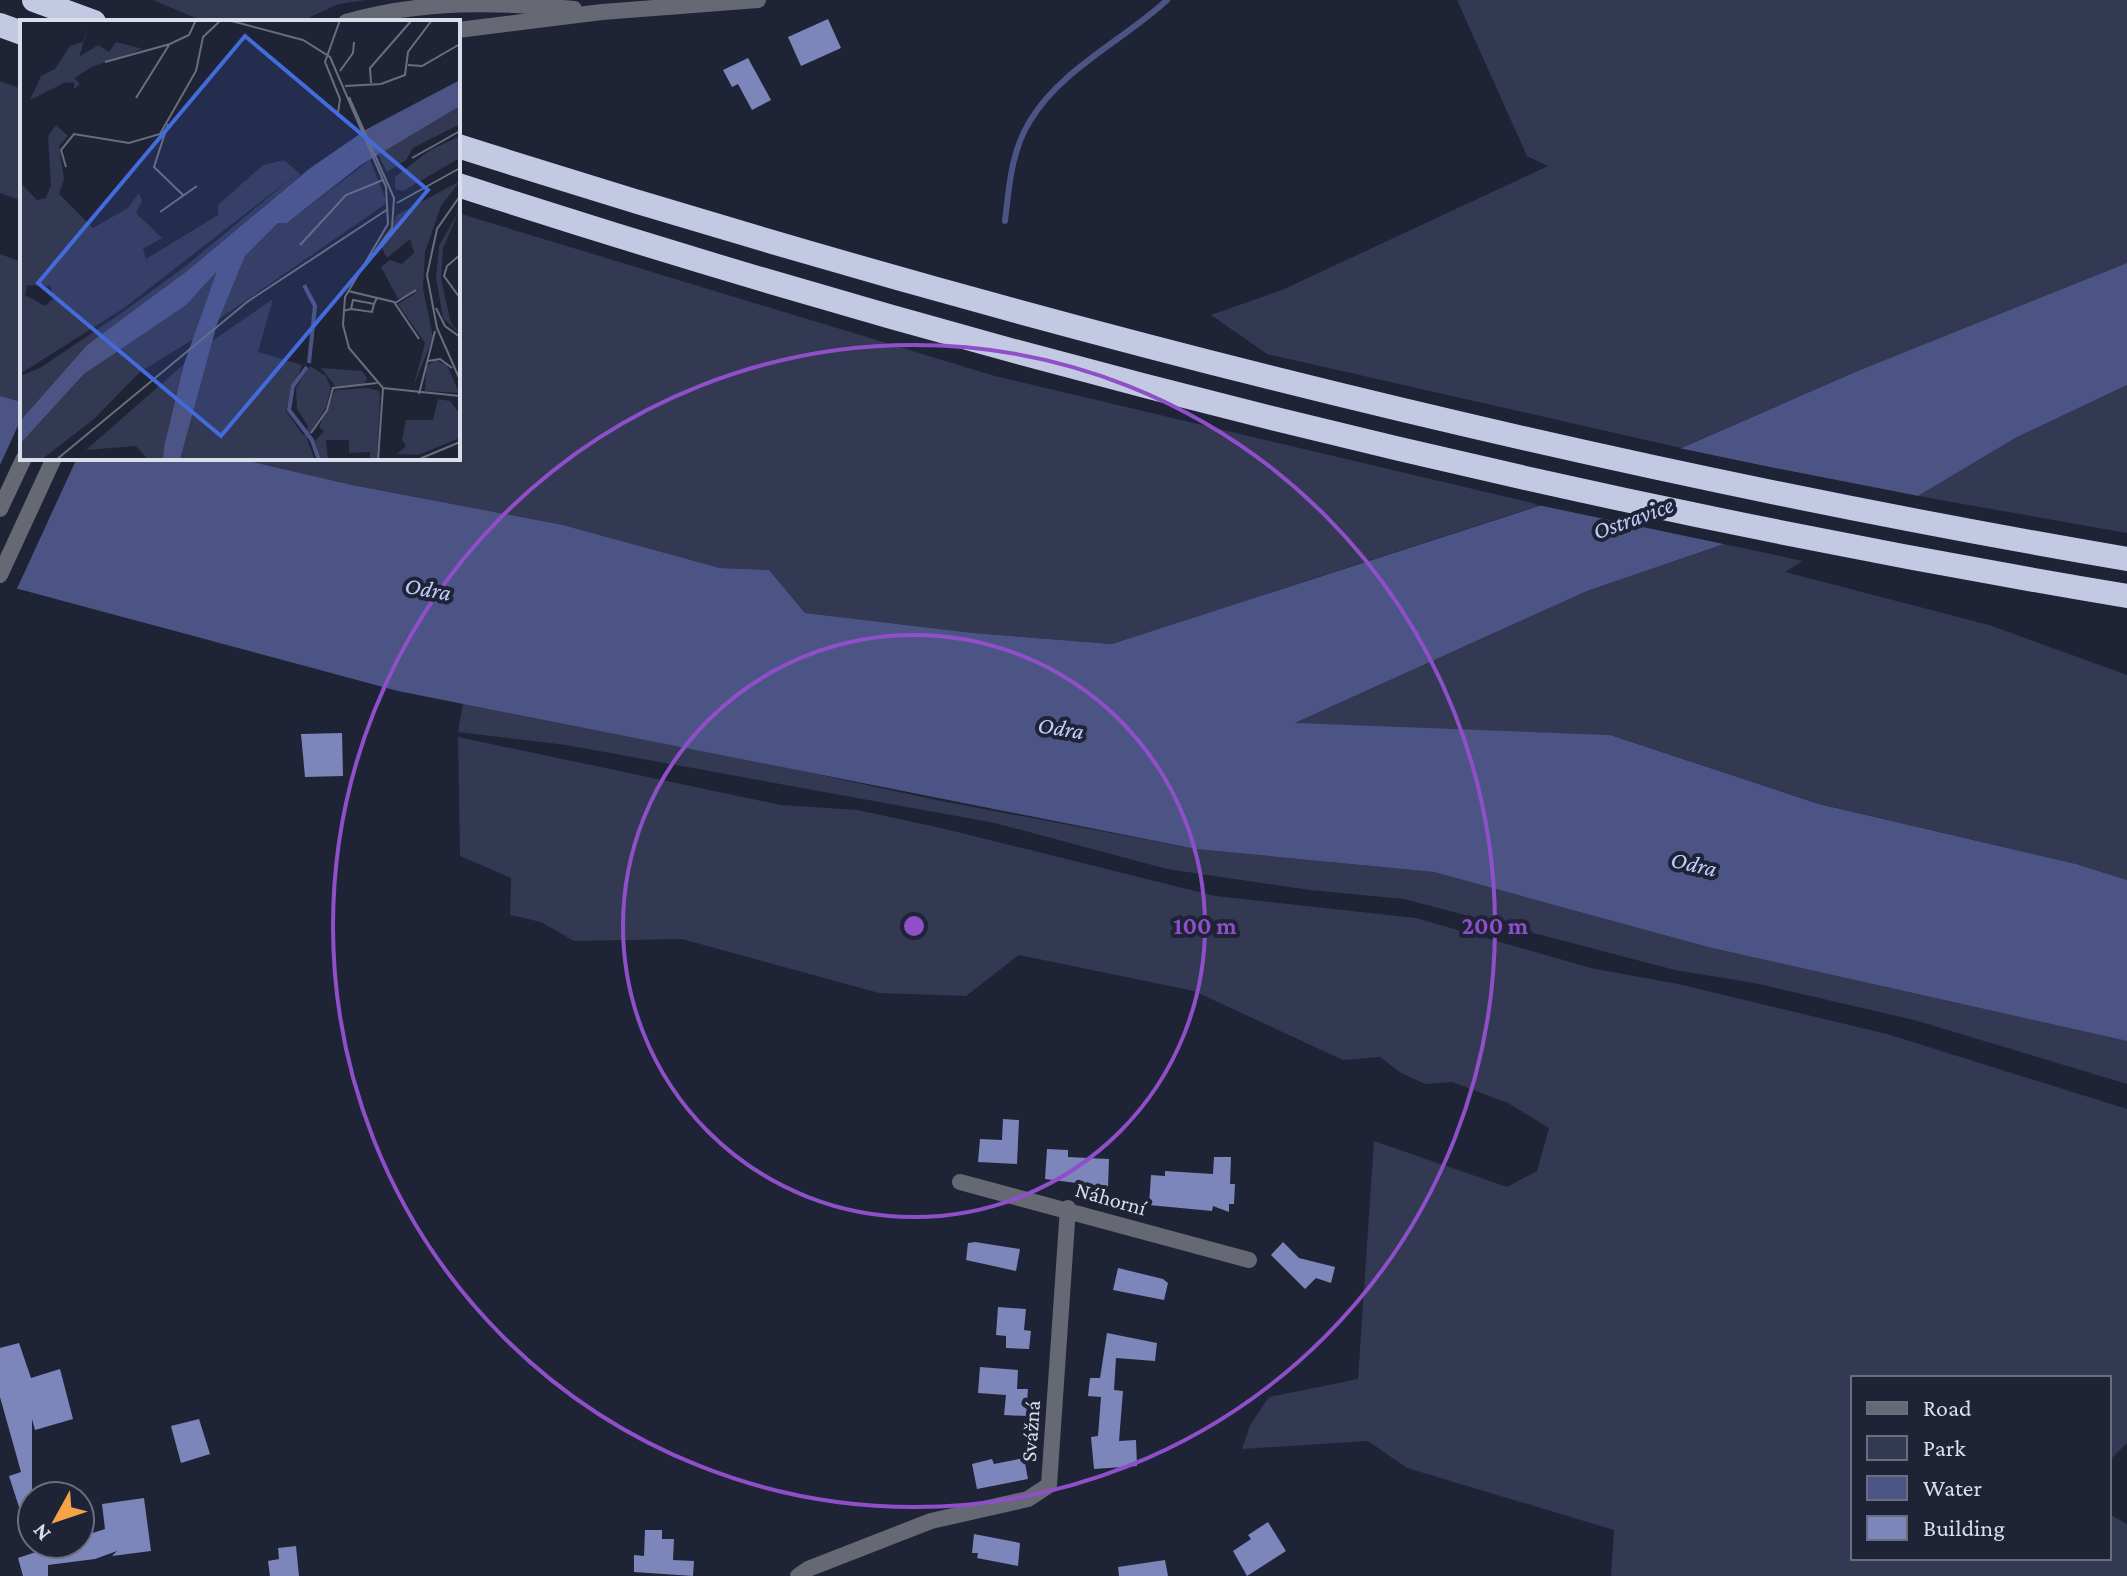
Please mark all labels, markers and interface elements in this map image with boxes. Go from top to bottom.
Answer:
inset map [20,20,460,460]
water label: Ostravice [1589,491,1677,545]
water label: Odra [403,571,453,606]
water label: Odra [1036,711,1086,744]
water label: Odra [1668,845,1720,882]
centre of rings [900,912,928,940]
text: 100 m [1173,912,1237,939]
text: 200 m [1462,912,1529,939]
street label: Náhorní [1073,1176,1150,1221]
legend [1851,1376,2111,1560]
text: Road [1923,1394,1972,1421]
street label: Svážná [1016,1399,1045,1463]
text: Park [1923,1434,1966,1461]
text: Water [1923,1474,1982,1501]
north arrow [16,1480,96,1560]
text: Building [1923,1514,2005,1541]
text: N [27,1519,55,1546]

